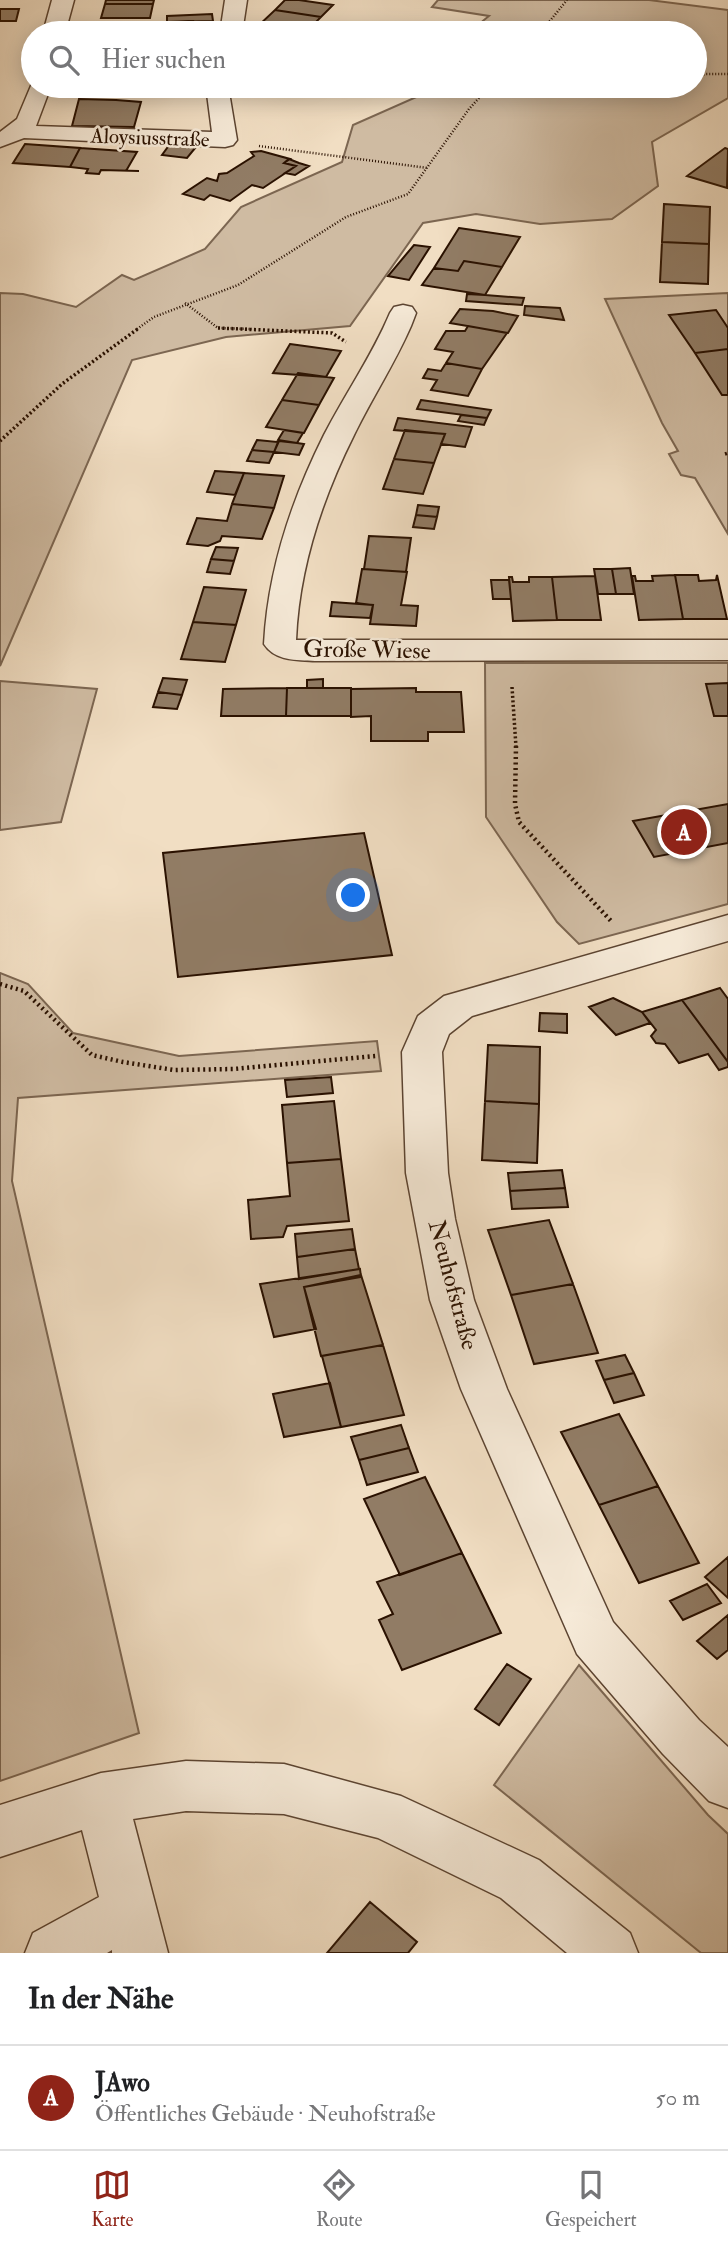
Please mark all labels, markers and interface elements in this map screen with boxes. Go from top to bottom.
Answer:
search box [21,21,707,98]
icon: search [45,41,83,79]
text: Hier suchen [101,44,226,76]
street label: Aloysiusstraße [89,122,210,154]
street label: Große Wiese [303,633,431,667]
pin: A [661,806,707,858]
your location [336,878,370,912]
street label: Neuhofstraße [421,1217,485,1353]
text: In der Nähe [28,1980,173,2017]
text: JAwo [95,2067,150,2099]
text: A [44,2083,58,2112]
text: 50 m [656,2083,700,2112]
text: Öffentliches Gebäude · Neuhofstraße [95,2099,436,2128]
tab: Karte [91,2166,134,2232]
tab: Route [316,2166,362,2232]
tab: Gespeichert [545,2166,637,2232]

